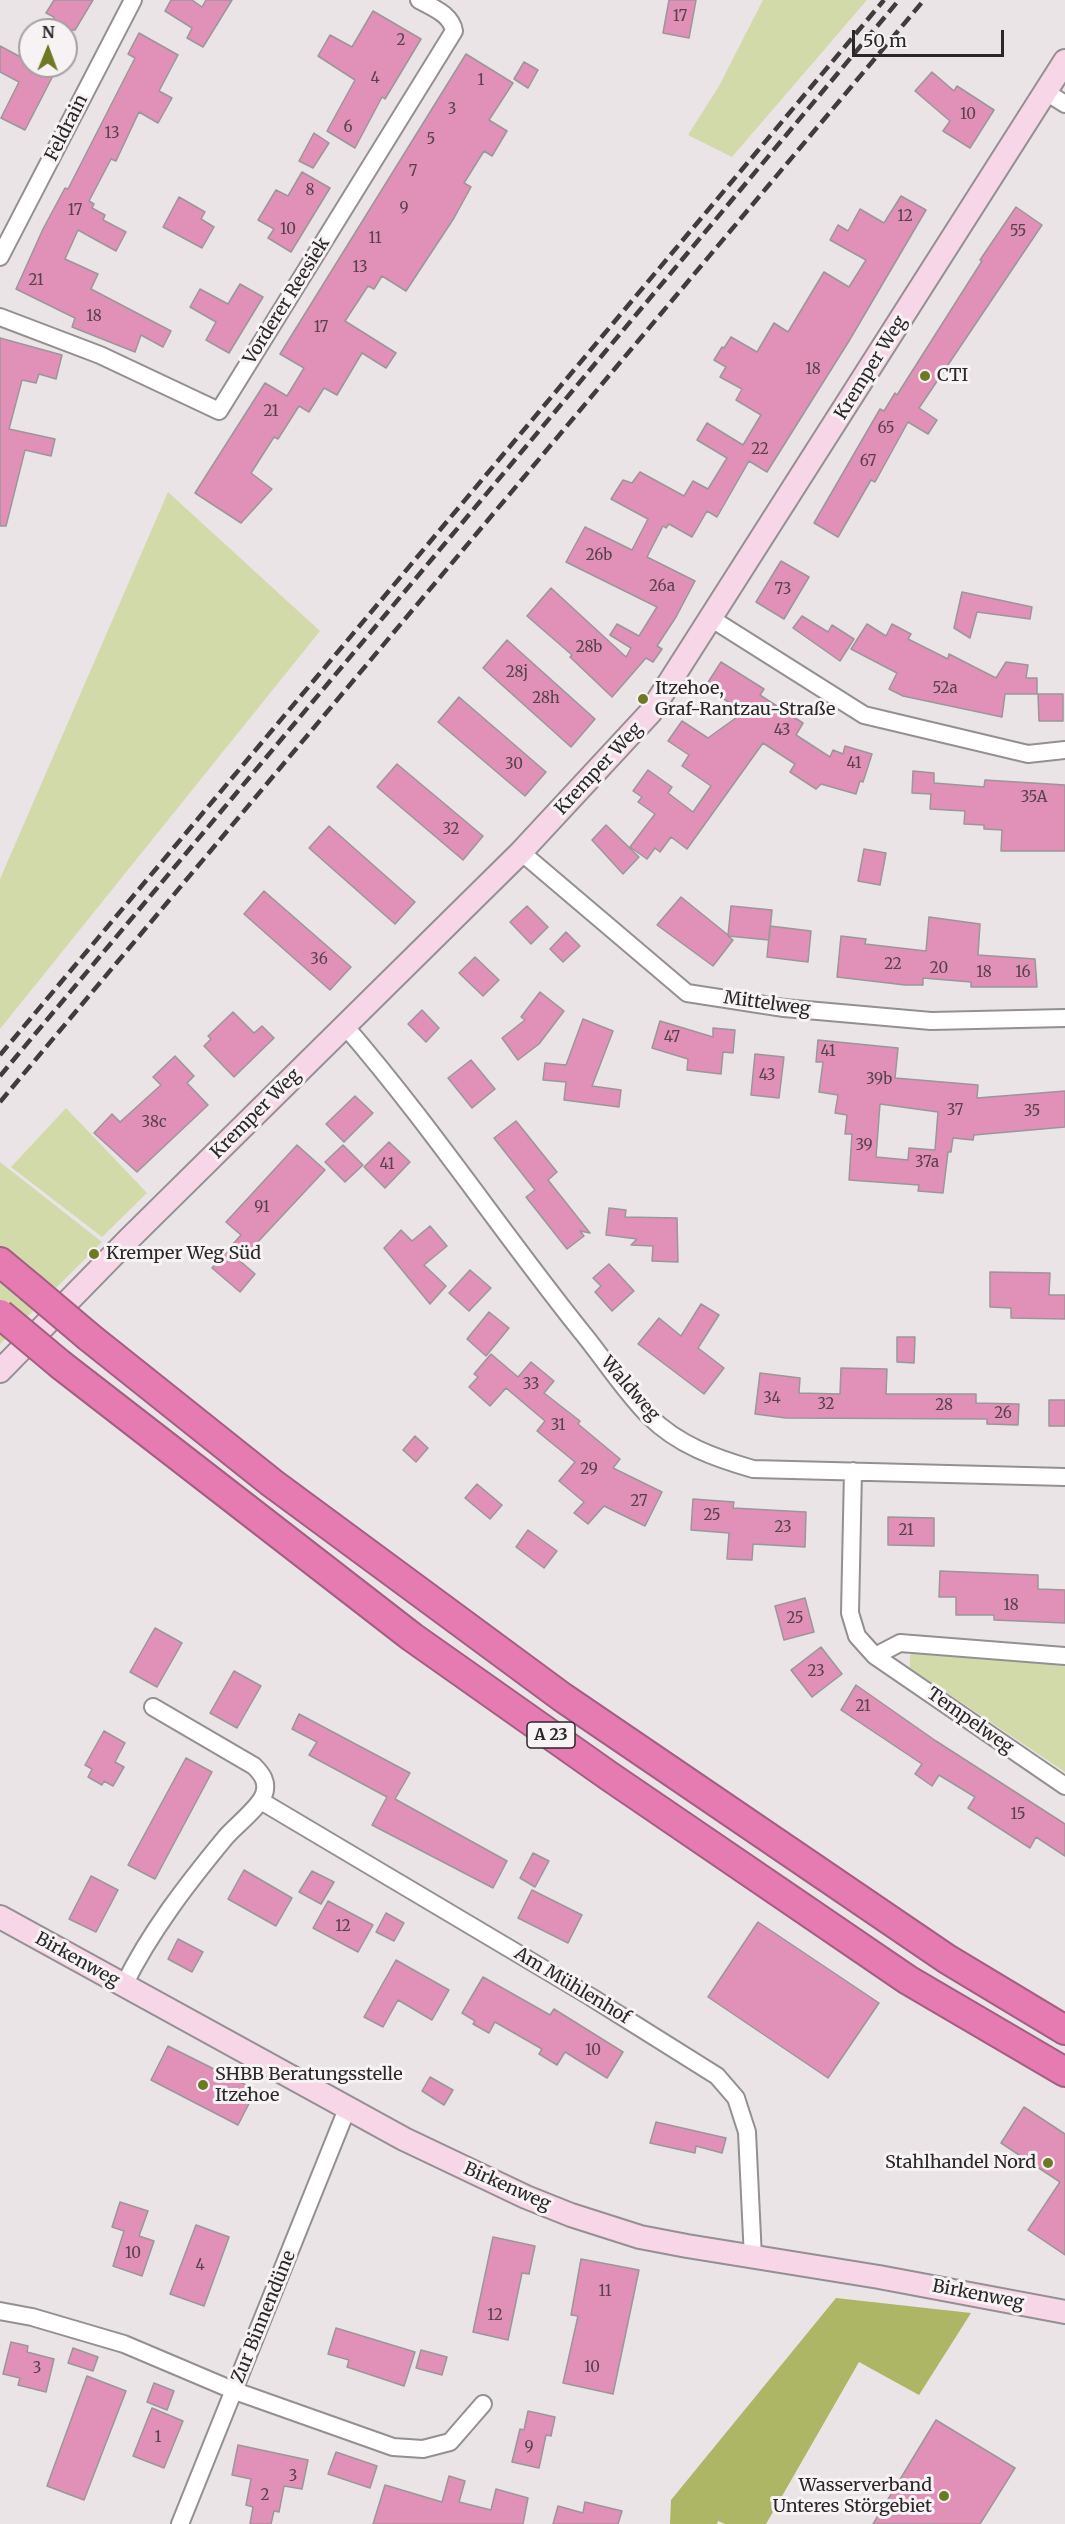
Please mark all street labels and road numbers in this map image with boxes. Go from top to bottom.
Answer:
street label: Feldrain [41,91,93,165]
street label: Vorderer Reesiek [239,234,335,368]
street label: Kremper Weg [831,312,911,424]
street label: Kremper Weg [551,718,647,820]
street label: Mittelweg [722,987,812,1021]
street label: Kremper Weg [207,1065,305,1163]
street label: Waldweg [596,1352,664,1426]
street label: Tempelweg [923,1683,1017,1759]
road number: A 23 [527,1722,575,1748]
street label: Birkenweg [31,1928,123,1992]
street label: Am Mühlenhof [510,1943,634,2029]
street label: Birkenweg [460,2158,554,2216]
street label: Zur Binnendüne [228,2248,300,2386]
street label: Birkenweg [930,2276,1026,2314]

